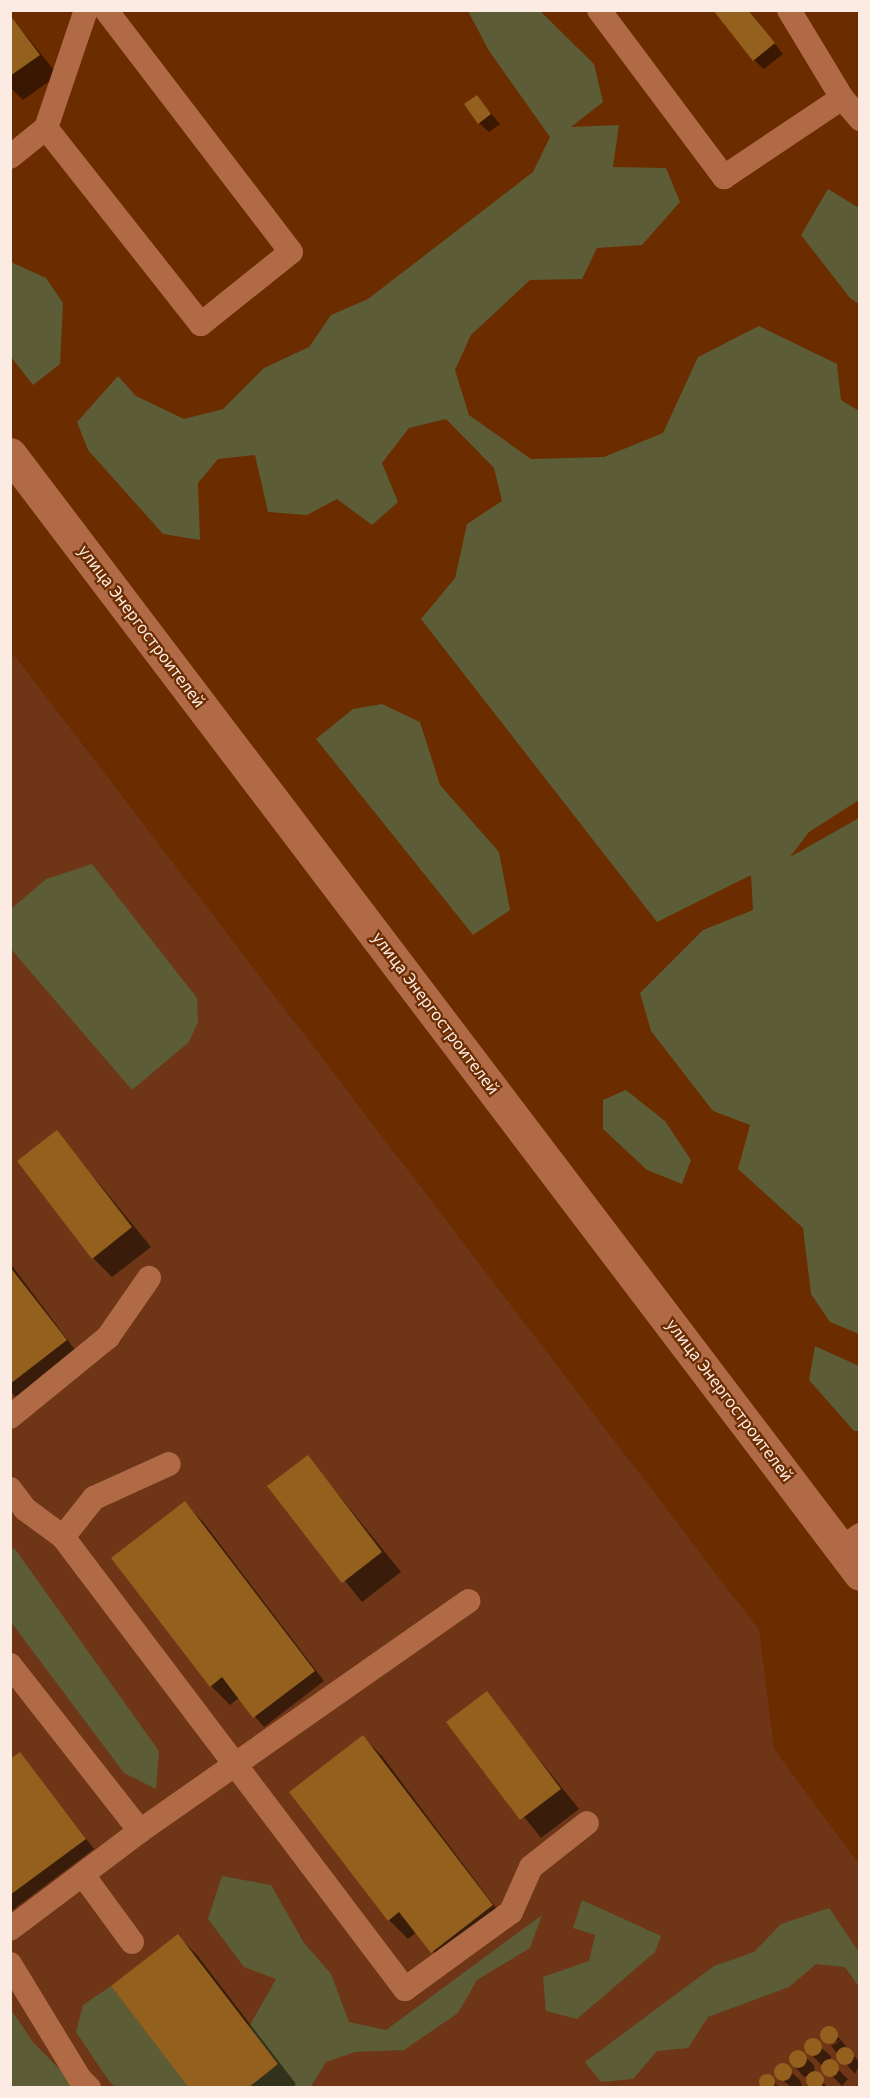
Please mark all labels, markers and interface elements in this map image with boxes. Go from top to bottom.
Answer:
street label: улица Энергостроителей [73,541,209,713]
street label: улица Энергостроителей [367,928,503,1100]
street label: улица Энергостроителей [661,1315,797,1487]

